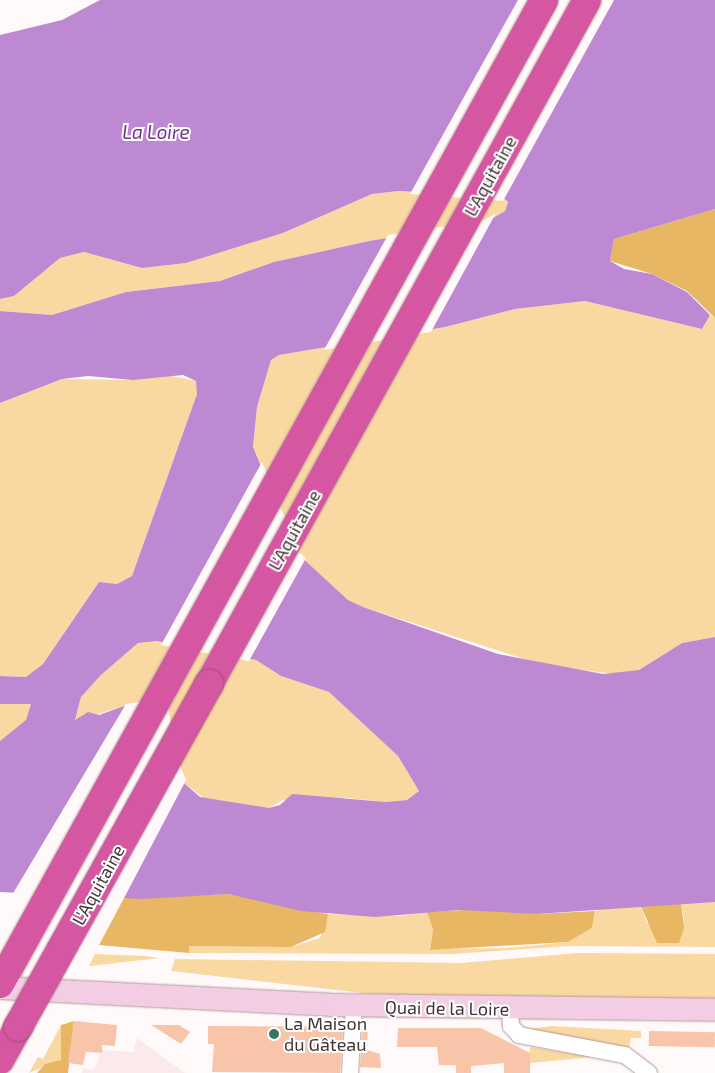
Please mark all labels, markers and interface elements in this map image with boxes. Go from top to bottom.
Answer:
water label: La Loire [122,121,190,143]
street label: L'Aquitaine [459,132,521,220]
street label: L'Aquitaine [263,486,325,574]
street label: L'Aquitaine [67,841,129,929]
street label: Quai de la Loire [385,996,509,1020]
place label: La Maison du Gâteau [284,1013,367,1056]
marker: La Maison du Gâteau [268,1028,280,1040]

